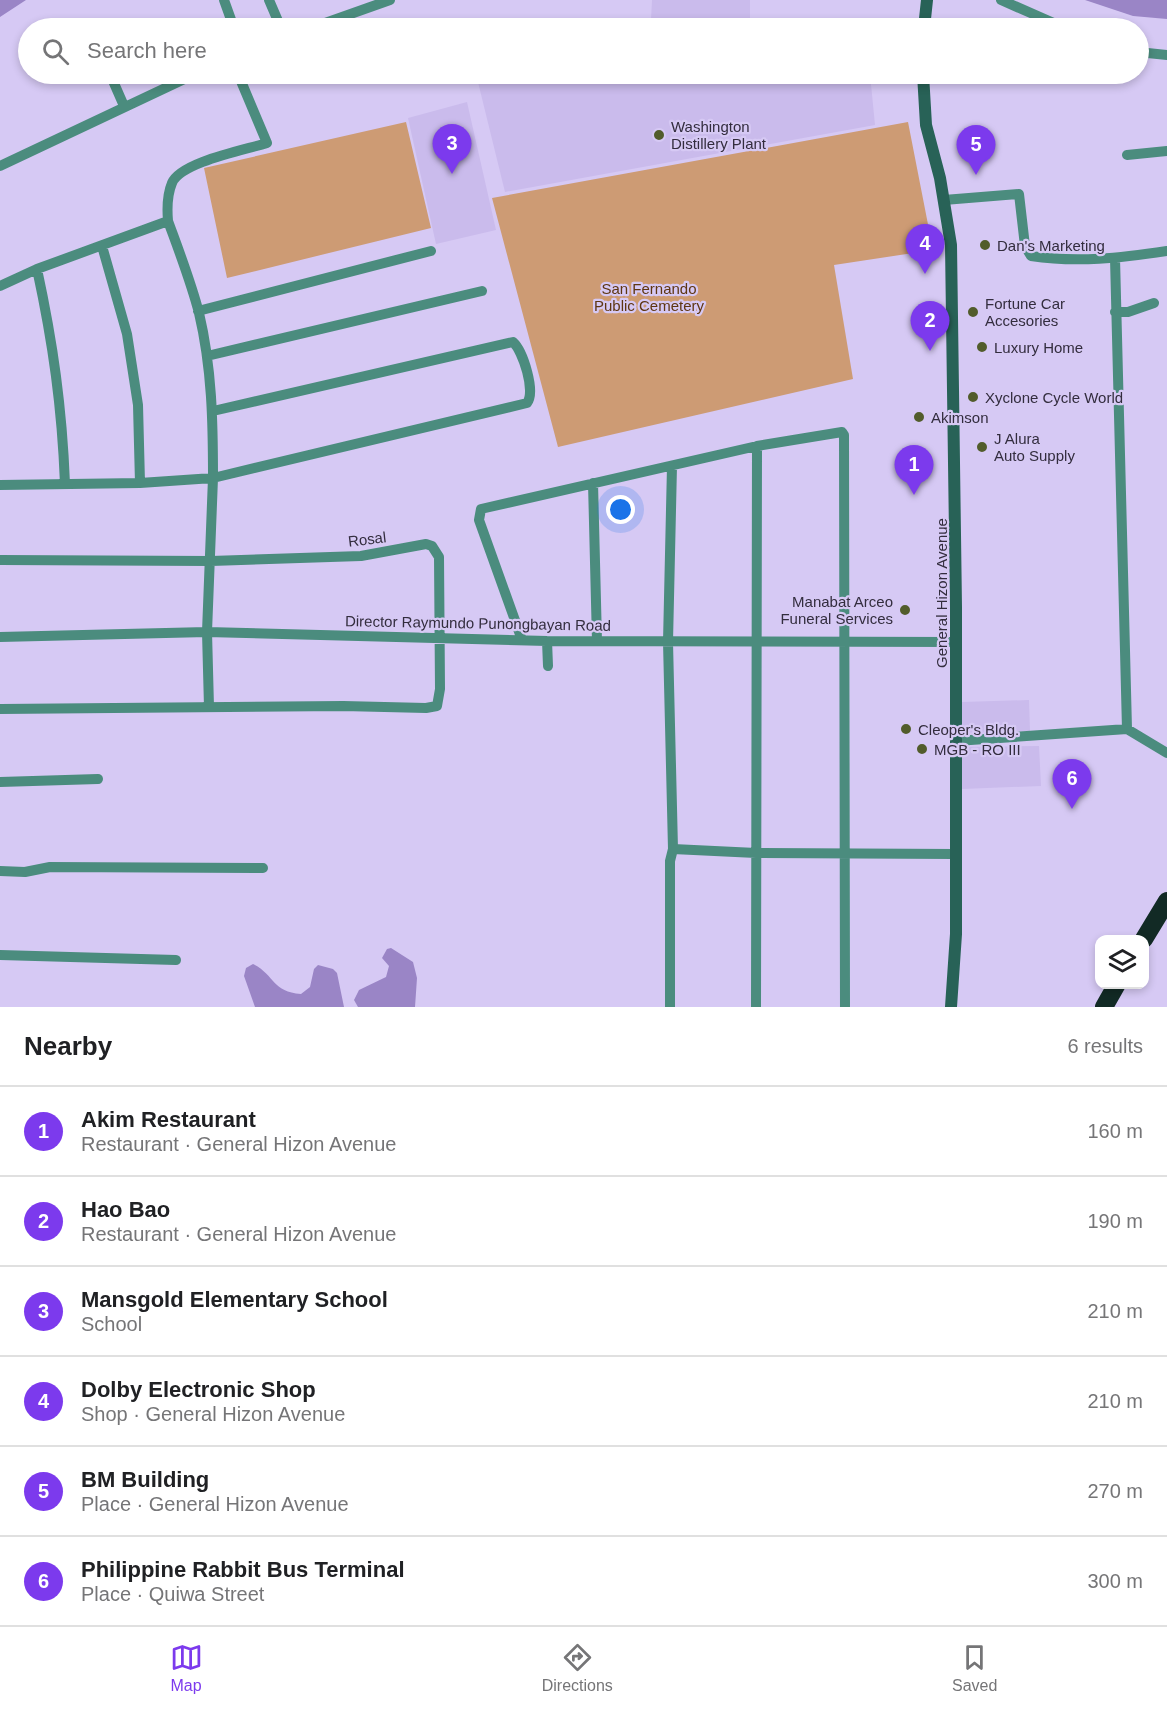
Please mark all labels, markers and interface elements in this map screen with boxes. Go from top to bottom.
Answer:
search box [18,18,1149,84]
icon: search [39,35,72,68]
text: Search here [87,38,207,63]
place label: Washington Distillery Plant [671,118,767,152]
pin: 3 [432,124,472,174]
pin: 5 [956,126,996,175]
marker: Washington Distillery Plant [652,128,666,142]
pin: 4 [906,224,944,274]
place label: Dan's Marketing [997,237,1105,254]
marker: Dan's Marketing [978,238,992,252]
park label: San Fernando Public Cemetery [594,280,705,314]
place label: Fortune Car Accesories [985,295,1065,329]
pin: 2 [910,302,950,351]
marker: Fortune Car Accesories [966,305,980,319]
place label: Luxury Home [994,339,1083,356]
marker: Luxury Home [975,340,989,354]
place label: Xyclone Cycle World [985,389,1123,406]
marker: Xyclone Cycle World [966,390,980,404]
place label: Akimson [931,409,989,426]
marker: Akimson [912,410,926,424]
place label: J Alura Auto Supply [994,430,1075,464]
marker: J Alura Auto Supply [975,440,989,454]
pin: 1 [894,446,934,495]
your location [606,495,635,524]
street label: General Hizon Avenue [933,518,950,668]
street label: Rosal [347,528,387,550]
place label: Manabat Arceo Funeral Services [780,593,893,627]
marker: Manabat Arceo Funeral Services [898,603,912,617]
street label: Director Raymundo Punongbayan Road [345,612,611,634]
place label: Cleoper's Bldg. [918,721,1019,738]
marker: Cleoper's Bldg. [899,722,913,736]
place label: MGB - RO III [934,741,1021,758]
marker: MGB - RO III [915,742,929,756]
pin: 6 [1052,760,1092,809]
map controls [1095,935,1149,989]
button: layers [1095,935,1149,989]
text: Nearby [24,1031,112,1061]
text: 6 results [1067,1035,1143,1057]
text: Akim Restaurant [81,1107,256,1132]
text: 1 [38,1120,49,1142]
text: 160 m [1087,1120,1143,1142]
text: Restaurant · General Hizon Avenue [81,1133,396,1155]
text: Hao Bao [81,1197,170,1222]
text: 2 [38,1210,49,1232]
text: 190 m [1087,1210,1143,1232]
text: Restaurant · General Hizon Avenue [81,1223,396,1245]
text: Mansgold Elementary School [81,1287,388,1312]
text: 3 [38,1300,49,1322]
text: 210 m [1087,1300,1143,1322]
text: School [81,1313,142,1335]
text: Dolby Electronic Shop [81,1377,316,1402]
text: 4 [38,1390,49,1412]
text: 210 m [1087,1390,1143,1412]
text: Shop · General Hizon Avenue [81,1403,345,1425]
text: BM Building [81,1467,209,1492]
text: 5 [38,1480,49,1502]
text: 270 m [1087,1480,1143,1502]
text: Place · General Hizon Avenue [81,1493,349,1515]
text: Philippine Rabbit Bus Terminal [81,1557,405,1582]
text: 6 [38,1570,49,1592]
text: 300 m [1087,1570,1143,1592]
text: Place · Quiwa Street [81,1583,264,1605]
tab: Map [170,1641,203,1695]
tab: Directions [542,1641,613,1695]
tab: Saved [952,1641,997,1695]

